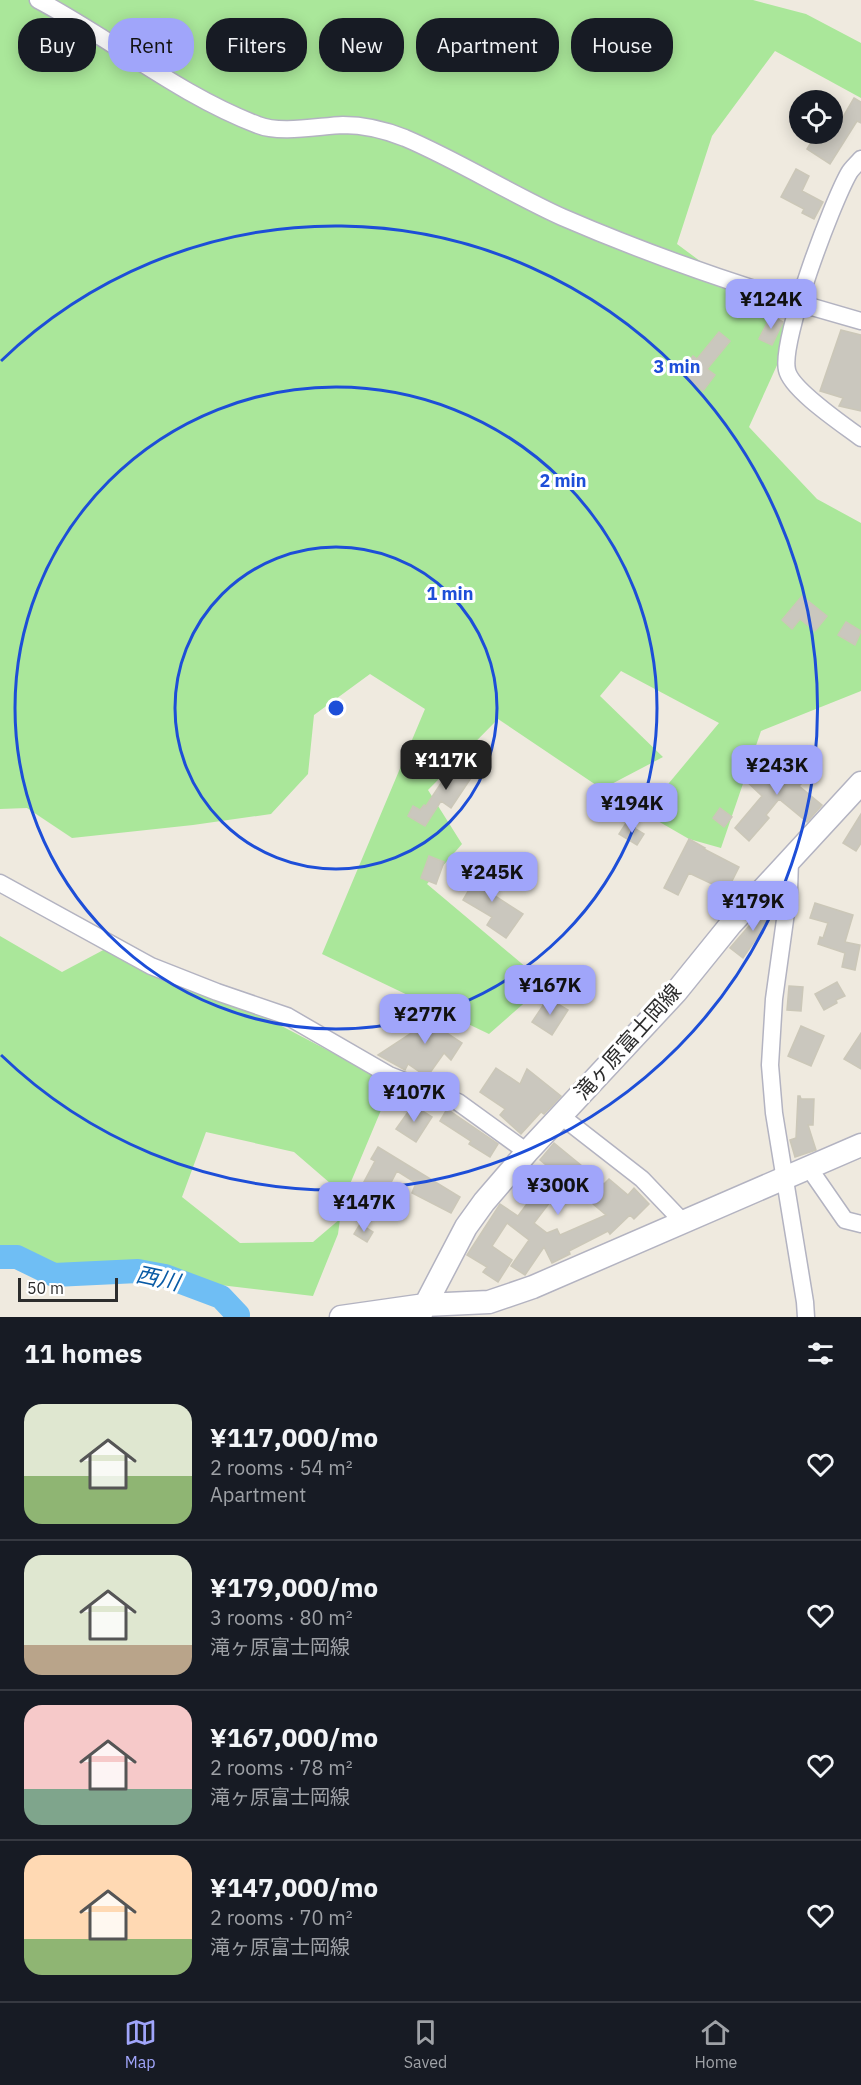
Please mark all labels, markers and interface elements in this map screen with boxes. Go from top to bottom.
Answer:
chip: Buy [18,18,96,72]
chip: Rent [108,18,194,72]
chip: Filters [206,18,307,72]
chip: New [319,18,404,72]
chip: Apartment [416,18,559,72]
chip: House [571,18,673,72]
map controls [789,90,843,144]
button: locate [789,90,843,144]
pin: ¥124K [729,279,813,330]
text: ¥124K [740,285,802,312]
text: 3 min [653,355,701,378]
text: 2 min [539,469,587,492]
text: 1 min [426,582,474,605]
centre of rings [326,698,346,718]
pin: ¥117K [404,740,488,791]
pin: ¥243K [735,745,819,796]
text: ¥117K [415,746,477,773]
text: ¥243K [746,751,808,778]
pin: ¥194K [590,783,674,834]
text: ¥194K [601,789,663,816]
pin: ¥245K [450,852,534,903]
text: ¥245K [461,858,523,885]
pin: ¥179K [711,881,795,932]
text: ¥179K [722,887,784,914]
pin: ¥167K [508,965,592,1016]
text: ¥167K [519,971,581,998]
street label: 滝ヶ原富士岡線 [568,977,687,1105]
pin: ¥277K [383,994,467,1045]
text: ¥277K [394,1000,456,1027]
pin: ¥107K [372,1072,456,1123]
text: ¥107K [383,1078,445,1105]
pin: ¥300K [516,1165,600,1216]
text: ¥300K [527,1171,589,1198]
pin: ¥147K [322,1182,406,1233]
text: ¥147K [333,1188,395,1215]
water label: 西川 [134,1259,185,1297]
scale bar [18,1275,118,1302]
text: 50 m [27,1278,64,1298]
text: 11 homes [24,1336,142,1370]
icon: filters [804,1337,837,1370]
text: ¥117,000/mo [210,1420,378,1454]
icon: home [72,1428,144,1500]
icon: heart [804,1448,837,1481]
text: 2 rooms · 54 m² [210,1454,353,1481]
text: Apartment [210,1481,306,1508]
text: ¥179,000/mo [210,1570,378,1604]
icon: home [72,1579,144,1651]
icon: heart [804,1599,837,1632]
text: 3 rooms · 80 m² [210,1604,353,1631]
text: 滝ヶ原富士岡線 [210,1633,350,1660]
text: ¥167,000/mo [210,1720,378,1754]
icon: home [72,1729,144,1801]
icon: heart [804,1749,837,1782]
text: 2 rooms · 78 m² [210,1754,353,1781]
text: 滝ヶ原富士岡線 [210,1783,350,1810]
text: ¥147,000/mo [210,1870,378,1904]
icon: home [72,1879,144,1951]
icon: heart [804,1899,837,1932]
text: 2 rooms · 70 m² [210,1904,353,1931]
text: 滝ヶ原富士岡線 [210,1933,350,1960]
tab: Map [124,2016,157,2072]
tab: Saved [404,2016,447,2072]
tab: Home [694,2016,737,2072]

